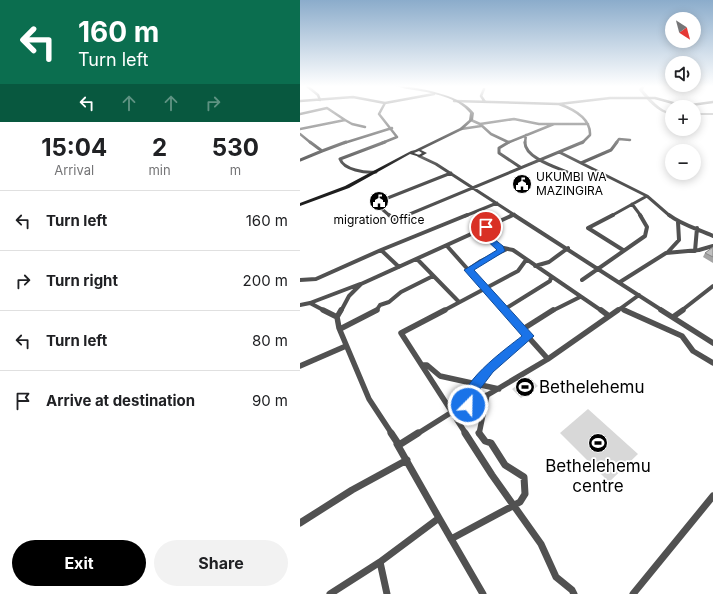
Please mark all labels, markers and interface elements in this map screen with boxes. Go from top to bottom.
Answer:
north arrow [665,12,701,48]
map controls [665,12,701,180]
text: 160 m [78,15,159,49]
icon: left [12,16,64,68]
text: Turn left [78,49,148,70]
button: sound [665,56,701,92]
icon: left [76,92,98,114]
icon: ahead [118,92,140,114]
icon: ahead [160,92,182,114]
icon: right [202,92,224,114]
button: + [665,100,701,136]
text: 15:04 [41,133,107,162]
text: 2 [152,133,167,162]
text: 530 [212,133,259,162]
button: − [665,144,701,180]
text: Arrival [54,162,94,178]
text: min [148,162,171,178]
text: m [230,162,241,178]
place label: UKUMBI WA MAZINGIRA [536,169,607,198]
public building icon: UKUMBI WA MAZINGIRA [511,173,533,195]
public building icon: migration Office [368,190,390,212]
icon: left [12,210,34,232]
pin [469,210,503,244]
text: Turn left [46,211,107,230]
text: 160 m [246,211,288,230]
place label: migration Office [334,212,424,227]
icon: arrive [475,216,497,238]
icon: right [12,270,34,292]
text: Turn right [46,271,118,290]
text: 200 m [243,271,288,290]
icon: left [12,330,34,352]
text: Turn left [46,331,107,350]
text: 80 m [252,331,288,350]
sports icon: Bethelehemu [514,376,536,398]
place label: Bethelehemu [539,377,645,397]
position arrow [447,384,489,426]
icon: arrive [12,390,34,412]
text: Arrive at destination [46,391,195,410]
text: 90 m [252,391,288,410]
sports icon: Bethelehemu centre [587,432,609,454]
place label: Bethelehemu centre [545,456,651,496]
button: Exit [12,540,146,586]
button: Share [154,540,288,586]

